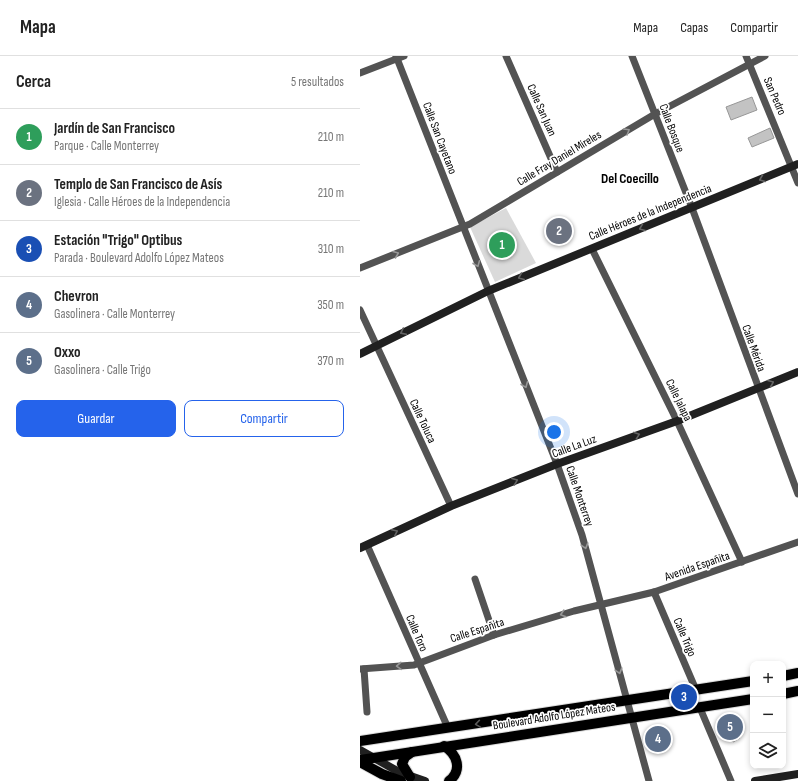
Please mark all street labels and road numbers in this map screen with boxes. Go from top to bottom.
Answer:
street label: San Pedro [760,75,789,118]
street label: Calle San Juan [523,82,560,139]
street label: Calle San Cayetano [419,100,460,176]
street label: Calle Bosque [655,102,688,155]
street label: Calle Fray Daniel Mireles [514,127,604,190]
street label: Calle Héroes de la Independencia [587,181,714,244]
street label: Calle Mérida [738,323,769,374]
street label: Calle Jalapa [662,377,695,424]
street label: Calle Toluca [406,397,439,446]
street label: Calle La Luz [550,431,599,461]
street label: Calle Monterrey [562,464,597,529]
street label: Avenida Españita [662,548,732,585]
street label: Calle Toro [402,612,431,654]
street label: Calle Españita [448,615,506,646]
street label: Calle Trigo [670,615,699,659]
street label: Boulevard Adolfo López Mateos [492,699,616,734]

